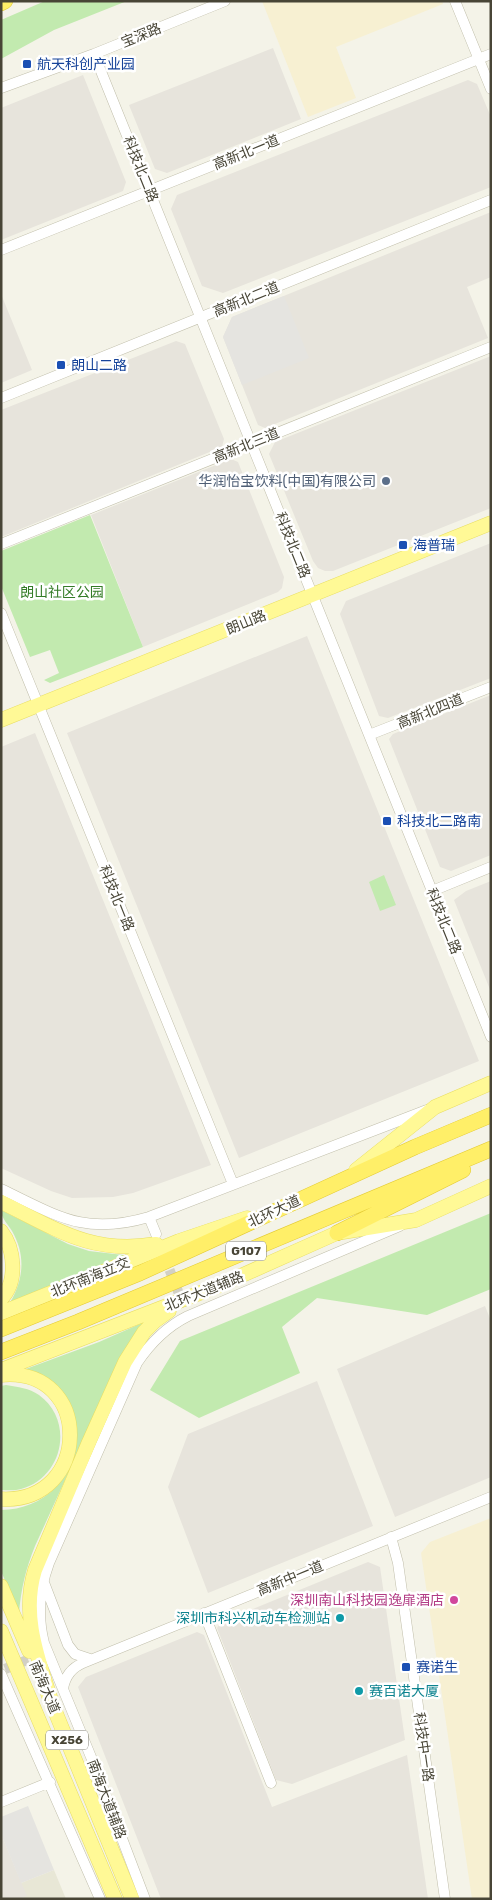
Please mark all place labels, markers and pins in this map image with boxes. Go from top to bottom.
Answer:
place label: 航天科创产业园 [37,56,135,73]
marker: 航天科创产业园 [21,58,33,70]
place label: 朗山二路 [71,357,127,374]
marker: 朗山二路 [55,359,67,371]
place label: 华润怡宝饮料(中国)有限公司 [199,473,376,490]
marker: 华润怡宝饮料(中国)有限公司 [380,475,392,487]
place label: 海普瑞 [413,537,455,554]
marker: 海普瑞 [397,539,409,551]
place label: 科技北二路南 [397,813,481,830]
marker: 科技北二路南 [381,815,393,827]
place label: 深圳南山科技园逸扉酒店 [290,1592,444,1609]
marker: 深圳南山科技园逸扉酒店 [448,1594,460,1606]
place label: 深圳市科兴机动车检测站 [176,1610,330,1627]
marker: 深圳市科兴机动车检测站 [334,1612,346,1624]
place label: 赛诺生 [416,1659,458,1676]
marker: 赛诺生 [400,1661,412,1673]
place label: 赛百诺大厦 [369,1683,439,1700]
marker: 赛百诺大厦 [353,1685,365,1697]

